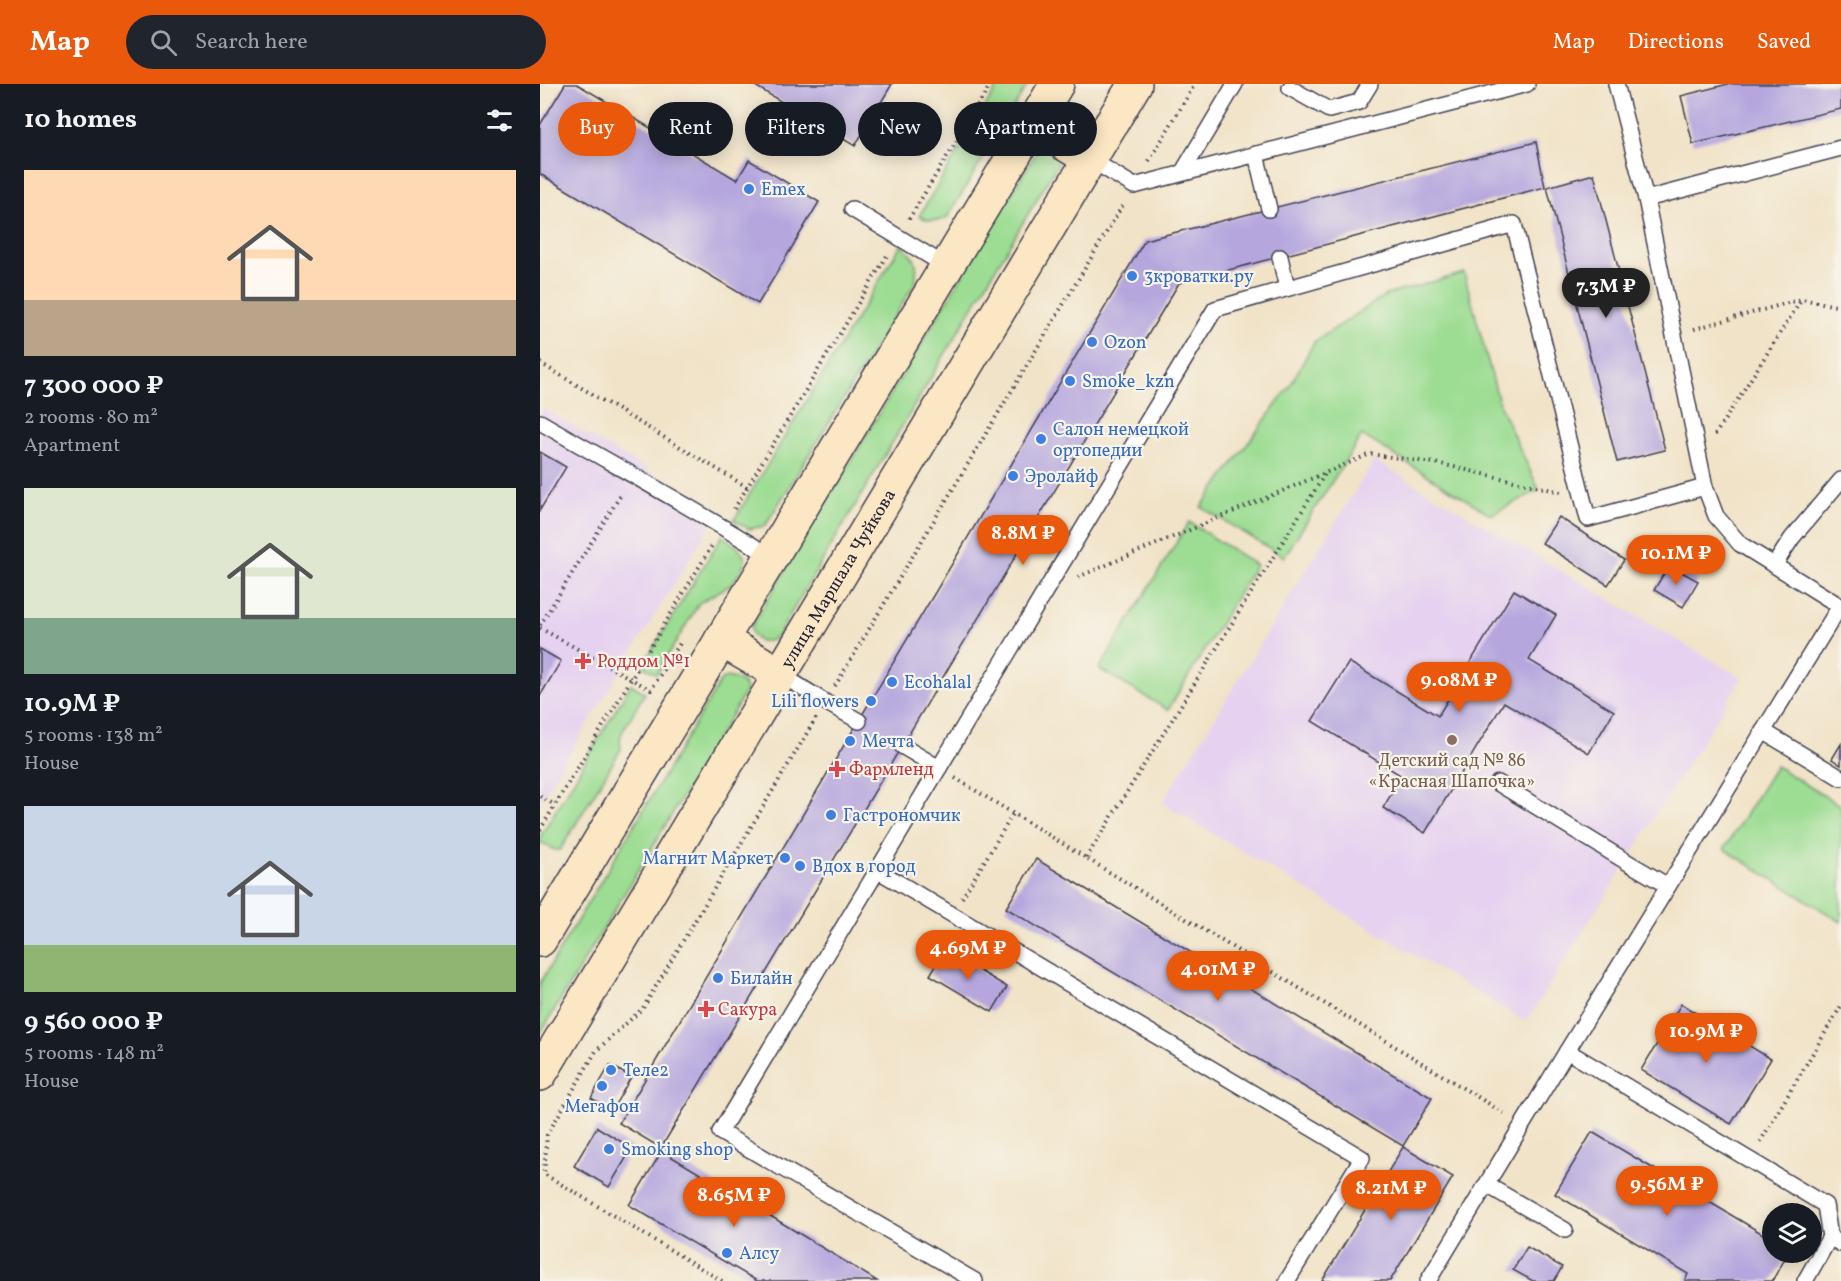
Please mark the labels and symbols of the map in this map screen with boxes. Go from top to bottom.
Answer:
place label: Emex [761,178,806,203]
marker: Emex [742,182,756,196]
place label: 3кроватки.ру [1144,265,1254,290]
pin: 7.3M ₽ [1557,268,1655,319]
marker: 3кроватки.ру [1125,269,1139,283]
place label: Ozon [1104,331,1147,356]
marker: Ozon [1085,335,1099,349]
place label: Smoke_kzn [1082,370,1175,395]
marker: Smoke_kzn [1063,374,1077,388]
place label: Салон немецкой ортопедии [1053,418,1189,464]
marker: Салон немецкой ортопедии [1034,432,1048,446]
place label: Эролайф [1025,465,1098,490]
marker: Эролайф [1006,469,1020,483]
street label: улица Маршала Чуйкова [775,485,903,674]
pin: 8.8M ₽ [974,515,1072,566]
pin: 10.1M ₽ [1621,535,1731,586]
place label: Роддом №1 [597,650,690,675]
marker: Роддом №1 [574,652,592,670]
pin: 9.08M ₽ [1404,662,1514,713]
place label: Ecohalal [904,671,972,696]
marker: Ecohalal [885,675,899,689]
place label: Lili flowers [771,690,859,715]
marker: Lili flowers [864,694,878,708]
place label: Мечта [862,730,915,755]
marker: Детский сад № 86 «Красная Шапочка» [1445,733,1459,747]
marker: Мечта [843,734,857,748]
place label: Детский сад № 86 «Красная Шапочка» [1369,749,1535,795]
place label: Фармленд [849,758,934,783]
marker: Фармленд [830,762,844,776]
place label: Гастрономчик [843,804,961,829]
marker: Гастрономчик [824,808,838,822]
place label: Магнит Маркет [643,847,773,872]
marker: Магнит Маркет [778,851,792,865]
place label: Вдох в город [812,855,916,880]
marker: Вдох в город [793,859,807,873]
pin: 4.69M ₽ [913,930,1023,981]
pin: 4.01M ₽ [1163,951,1273,1002]
place label: Билайн [730,967,793,992]
marker: Билайн [711,971,725,985]
place label: Сакура [718,998,777,1023]
marker: Сакура [699,1002,713,1016]
pin: 10.9M ₽ [1651,1013,1761,1064]
place label: Теле2 [623,1059,669,1084]
marker: Теле2 [604,1063,618,1077]
marker: Мегафон [595,1079,609,1093]
place label: Мегафон [565,1095,639,1120]
place label: Smoking shop [621,1138,733,1163]
marker: Smoking shop [602,1142,616,1156]
pin: 9.56M ₽ [1612,1166,1722,1217]
pin: 8.21M ₽ [1336,1170,1446,1221]
pin: 8.65M ₽ [679,1177,789,1228]
place label: Алсу [739,1242,780,1267]
marker: Алсу [720,1246,734,1260]

